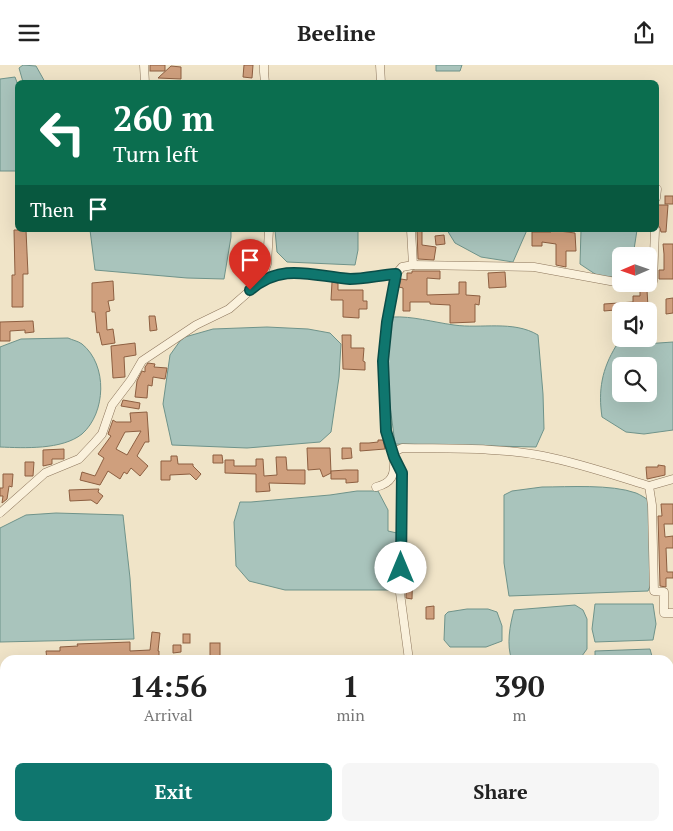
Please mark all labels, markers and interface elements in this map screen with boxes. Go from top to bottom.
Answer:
text: Beeline [297,18,376,47]
icon: menu [15,19,43,47]
icon: share [630,19,658,47]
text: 260 m [113,95,214,141]
icon: left [30,100,95,165]
text: Turn left [113,139,199,168]
icon: arrive [84,195,112,223]
text: Then [30,197,74,222]
pin [229,239,271,290]
icon: arrive [236,246,264,274]
north arrow [612,247,658,293]
map controls [612,247,657,402]
button: sound [612,302,657,347]
button: search [612,357,657,402]
position arrow [374,541,426,593]
text: 14:56 [129,666,207,706]
text: 1 [342,666,359,706]
text: 390 [494,666,545,706]
text: Arrival [144,704,193,726]
text: min [337,704,365,726]
text: m [512,704,526,726]
button: Exit [15,763,332,821]
button: Share [342,763,659,821]

